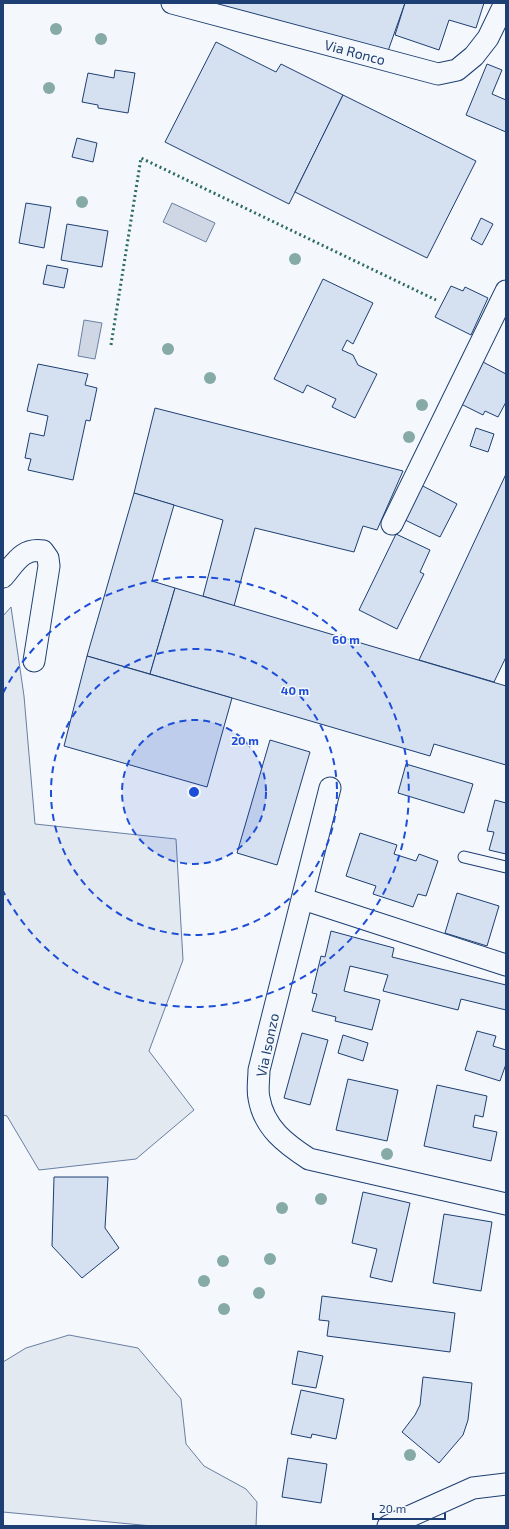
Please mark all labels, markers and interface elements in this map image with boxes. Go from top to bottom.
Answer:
street label: Via Ronco [323,36,387,68]
text: 60 m [332,632,360,646]
text: 40 m [281,683,309,697]
text: 20 m [231,733,259,747]
centre of rings [187,785,201,799]
street label: Via Isonzo [252,1012,282,1078]
scale bar [373,1495,445,1521]
text: 20 m [379,1501,406,1515]

